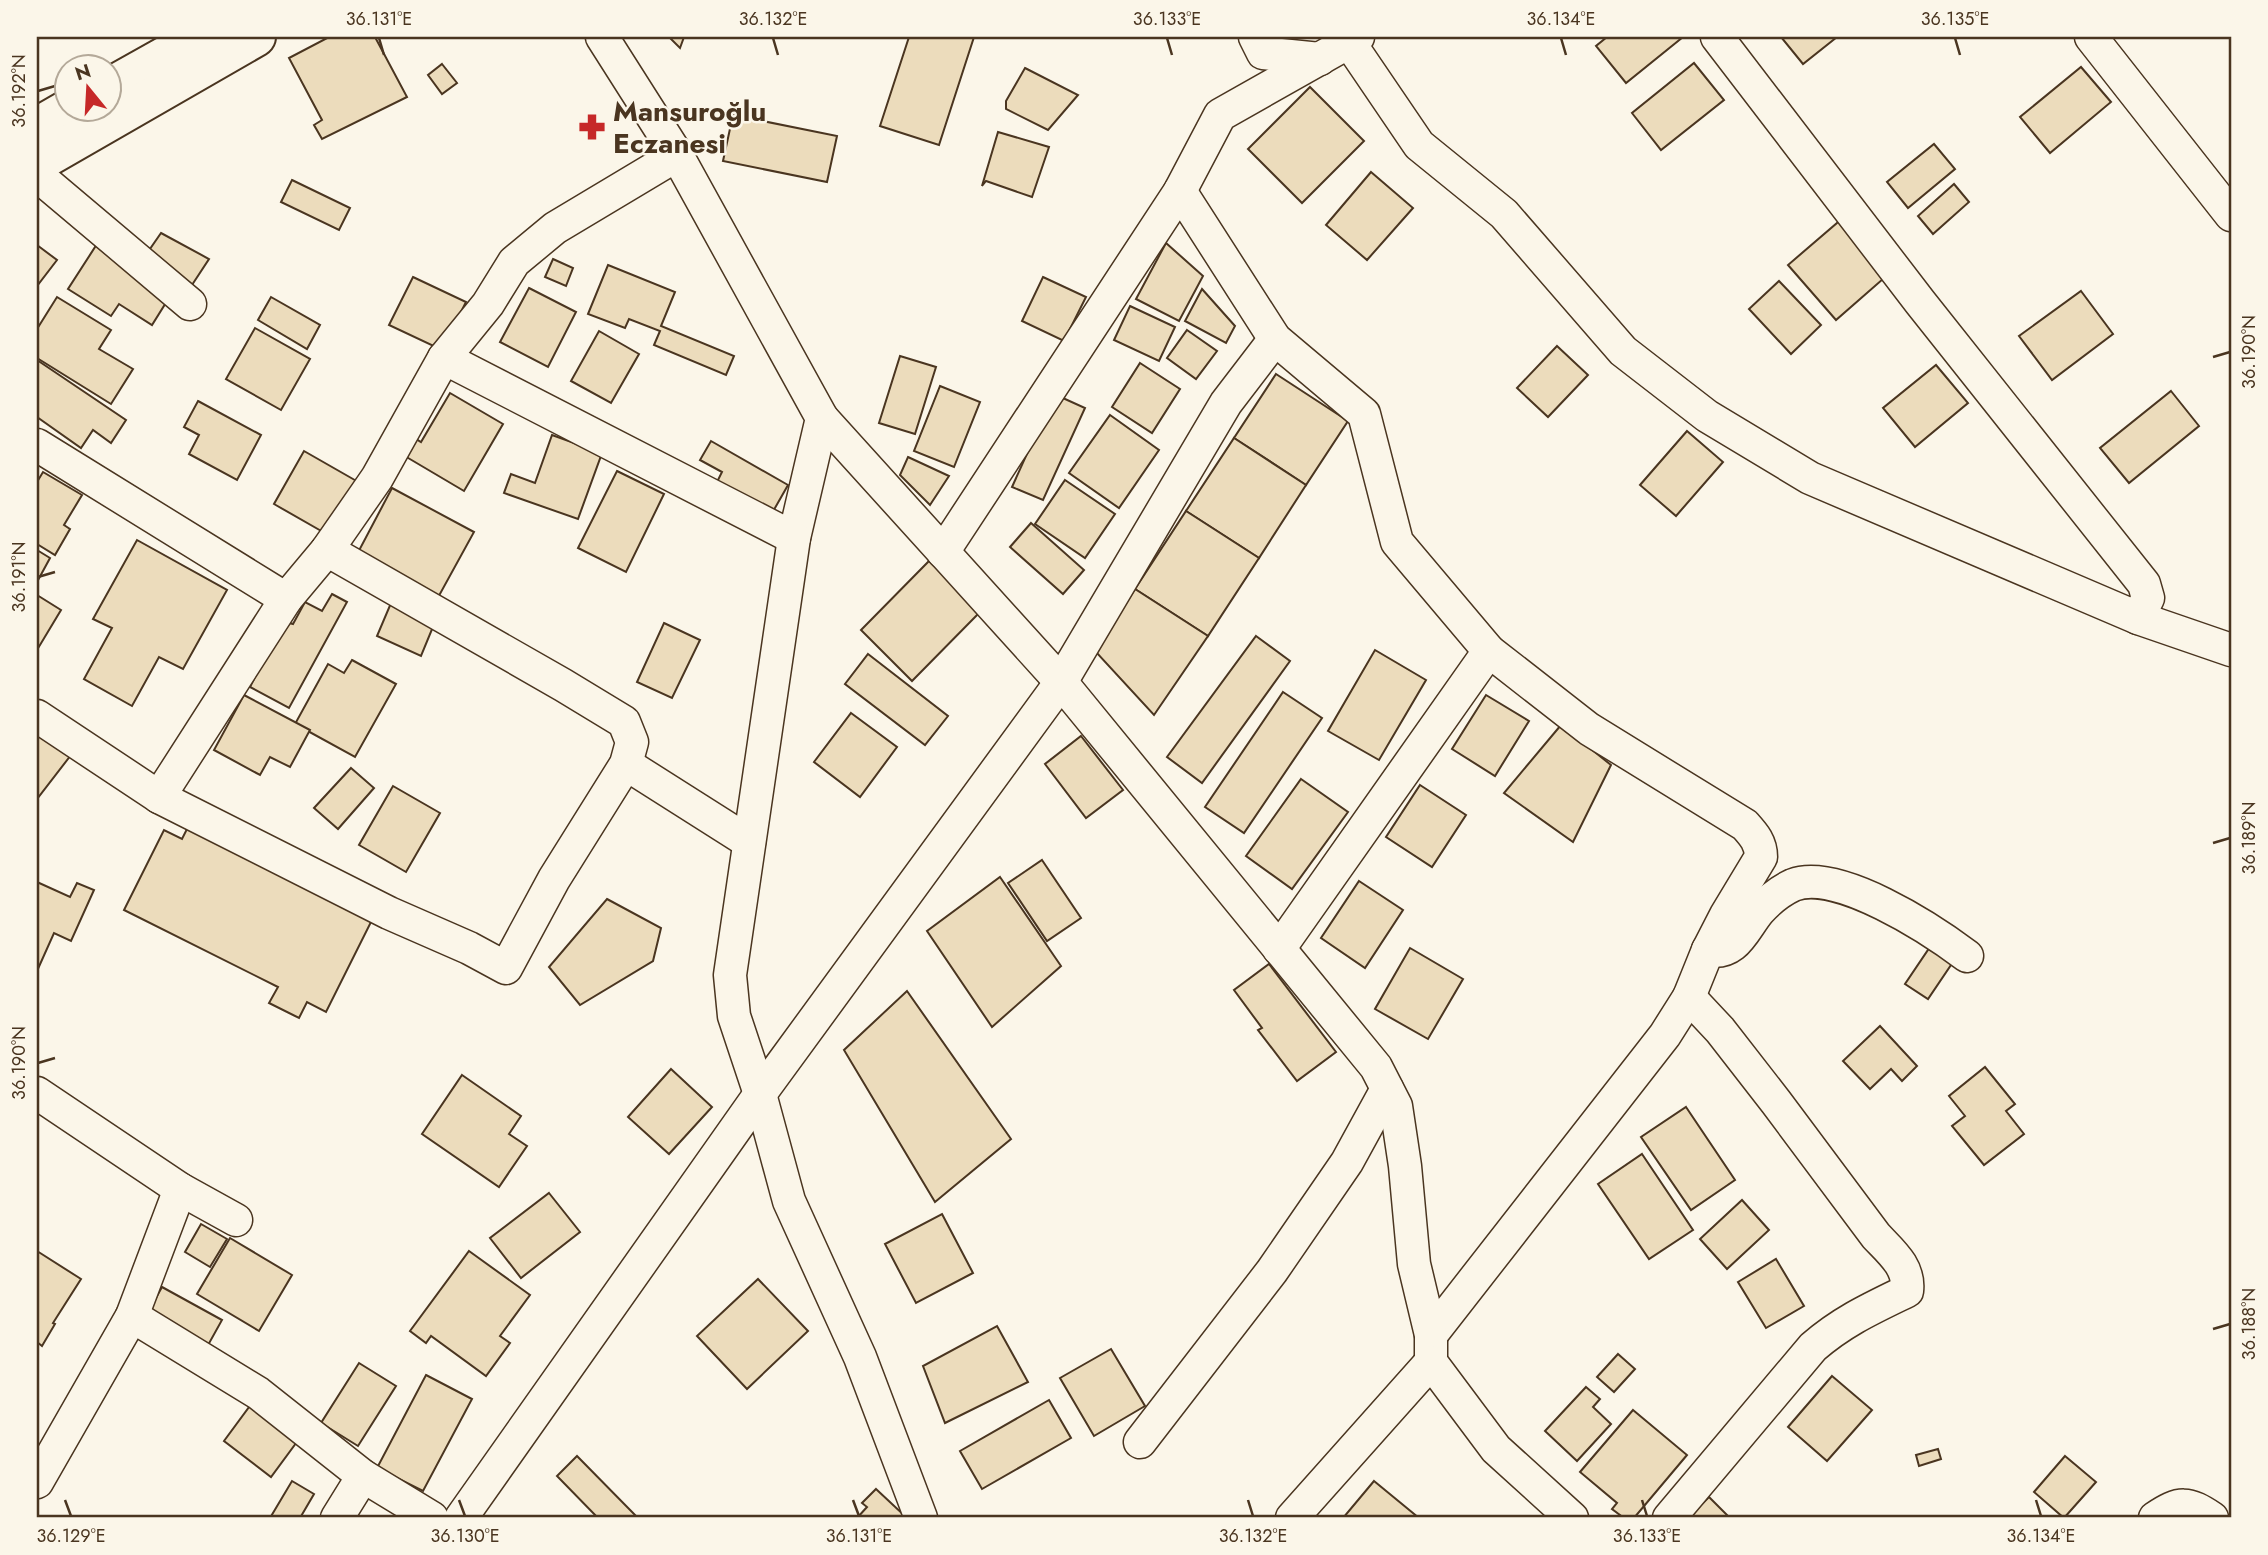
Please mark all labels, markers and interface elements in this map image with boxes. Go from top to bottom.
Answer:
text: 36.131°E [346,6,412,32]
text: 36.132°E [739,6,807,32]
text: 36.133°E [1133,6,1201,32]
text: 36.134°E [1527,6,1595,32]
text: 36.135°E [1921,6,1989,32]
north arrow [52,52,122,122]
text: 36.192°N [6,54,32,128]
text: N [72,57,94,87]
place label: Mansuroğlu Eczanesi [613,91,766,164]
pharmacy icon: Mansuroğlu Eczanesi [577,112,607,142]
text: 36.190°N [2236,315,2262,389]
text: 36.191°N [6,541,32,613]
text: 36.189°N [2236,802,2262,874]
text: 36.190°N [6,1026,32,1100]
text: 36.188°N [2236,1288,2262,1360]
text: 36.129°E [36,1523,106,1549]
text: 36.130°E [430,1523,500,1549]
text: 36.131°E [826,1523,892,1549]
text: 36.132°E [1219,1523,1287,1549]
text: 36.133°E [1613,1523,1681,1549]
text: 36.134°E [2007,1523,2075,1549]

